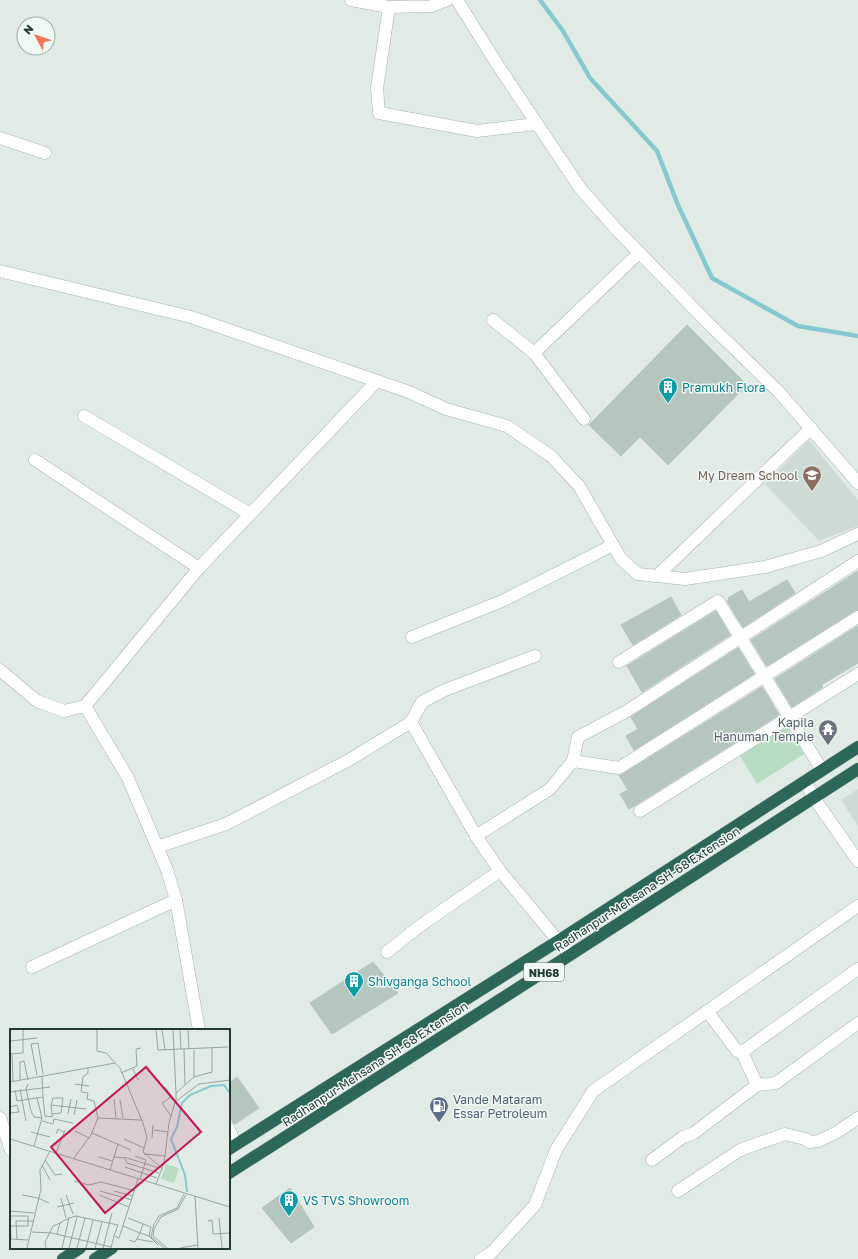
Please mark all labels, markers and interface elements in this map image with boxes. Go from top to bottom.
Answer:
north arrow [16,16,56,56]
text: N [20,22,36,37]
building icon: Pramukh Flora [657,376,679,404]
place label: Pramukh Flora [682,380,766,395]
school or university icon: My Dream School [801,464,823,492]
place label: My Dream School [698,468,798,483]
place label: Kapila Hanuman Temple [714,715,814,744]
temple icon: Kapila Hanuman Temple [817,718,839,746]
street label: Radhanpur-Mehsana SH-68 Extension [551,823,743,955]
road number: NH68 [524,963,564,981]
building icon: Shivganga School [343,970,365,998]
place label: Shivganga School [368,974,471,989]
street label: Radhanpur-Mehsana SH-68 Extension [279,998,471,1130]
inset map [10,1029,230,1249]
place label: Vande Mataram Essar Petroleum [453,1092,547,1121]
fuel station icon: Vande Mataram Essar Petroleum [428,1095,450,1123]
building icon: VS TVS Showroom [278,1189,300,1217]
place label: VS TVS Showroom [303,1193,409,1208]

